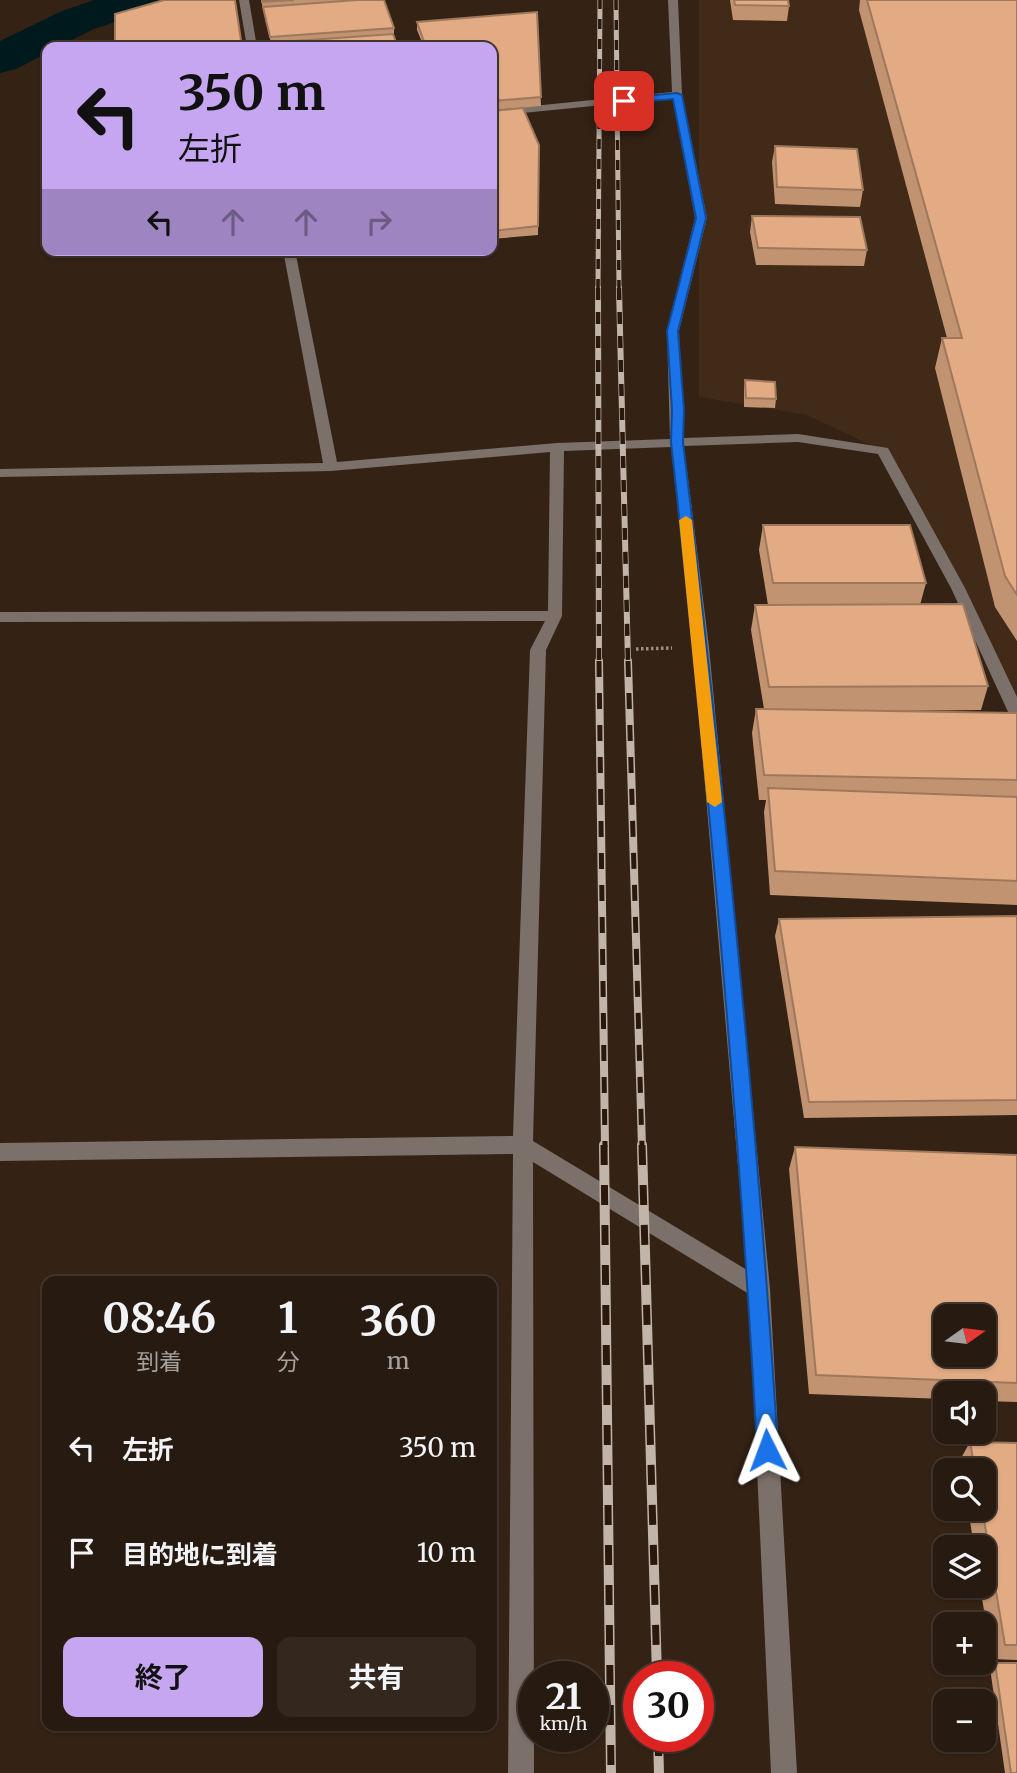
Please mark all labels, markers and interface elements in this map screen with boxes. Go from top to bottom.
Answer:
text: 350 m [178,62,325,123]
icon: left [63,70,154,161]
pin [594,71,654,131]
icon: arrive [605,82,643,120]
text: 左折 [178,129,242,169]
icon: left [141,203,179,241]
icon: ahead [214,203,252,241]
icon: ahead [287,203,325,241]
icon: right [360,203,398,241]
text: 08:46 [102,1292,216,1344]
text: 1 [278,1292,298,1344]
text: 360 [360,1295,437,1347]
north arrow [933,1304,996,1367]
map controls [933,1304,996,1752]
text: m [387,1346,410,1375]
text: 到着 [136,1347,182,1376]
text: 分 [276,1347,299,1376]
button: sound [933,1381,996,1444]
position arrow [730,1413,804,1487]
icon: left [63,1429,101,1467]
text: 350 m [399,1431,476,1464]
text: 左折 [122,1433,174,1466]
button: search [933,1458,996,1521]
icon: arrive [63,1534,101,1572]
button: layers [933,1535,996,1598]
text: 10 m [417,1536,476,1569]
text: 目的地に到着 [122,1538,278,1571]
button: + [933,1612,996,1675]
button: 終了 [63,1637,263,1717]
button: 共有 [277,1637,476,1717]
speed limit sign: 30 [623,1661,714,1752]
text: 21 [546,1675,581,1719]
button: − [933,1689,996,1752]
text: km/h [540,1712,587,1735]

